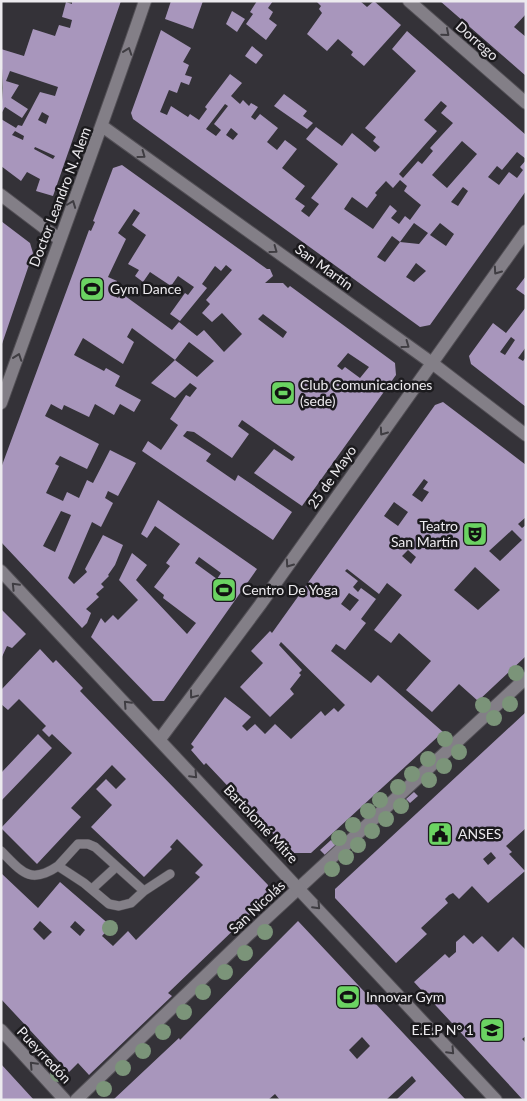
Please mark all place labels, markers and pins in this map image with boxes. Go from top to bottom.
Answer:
sports icon: Gym Dance [79,276,105,302]
place label: Gym Dance [110,280,181,297]
place label: Club Comunicaciones (sede) [300,376,432,409]
sports icon: Club Comunicaciones (sede) [270,380,296,406]
place label: Teatro San Martín [391,517,458,550]
theatre icon: Teatro San Martín [462,521,488,547]
sports icon: Centro De Yoga [211,577,237,603]
place label: Centro De Yoga [242,581,338,598]
public building icon: ANSES [427,821,453,847]
place label: ANSES [458,825,501,842]
sports icon: Innovar Gym [335,984,361,1010]
place label: Innovar Gym [366,988,444,1005]
school or university icon: E.E.P N° 1 [479,1017,505,1043]
place label: E.E.P N° 1 [411,1021,474,1038]

